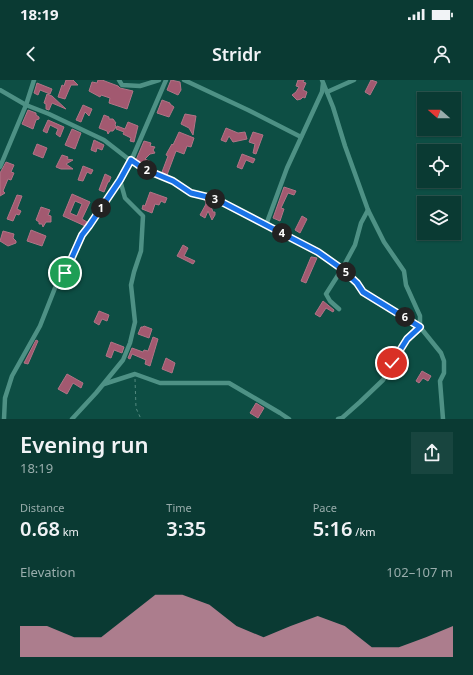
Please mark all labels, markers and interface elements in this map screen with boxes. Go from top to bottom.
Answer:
text: 18:19 [20,4,59,24]
text: Stridr [212,42,261,66]
icon: back [20,43,42,65]
icon: person [431,43,453,65]
north arrow [417,92,461,136]
map controls [417,92,461,240]
button: locate [417,144,461,188]
pin: 2 [137,160,157,180]
text: 2 [144,162,150,177]
pin: 3 [205,189,225,209]
text: 3 [212,191,218,206]
button: layers [417,196,461,240]
pin: 1 [91,198,111,218]
text: 1 [98,200,104,215]
pin: 4 [272,223,292,243]
text: 4 [279,225,285,240]
pin [48,256,82,290]
icon: arrive [54,262,76,284]
pin: 5 [336,262,356,282]
text: 5 [343,264,349,279]
pin: 6 [395,307,415,327]
text: 6 [402,309,408,324]
pin [375,346,409,380]
icon: check [381,352,403,374]
text: Evening run [20,429,149,459]
button: share [411,432,453,474]
text: 18:19 [20,459,53,477]
text: Distance [20,500,65,515]
text: Time [166,500,192,515]
text: Pace [313,500,337,515]
text: 0.68 [20,515,60,542]
text: 3:35 [166,515,206,542]
text: 5:16 [313,515,353,542]
text: km [60,524,79,539]
text: /km [353,524,376,539]
text: Elevation [20,563,76,581]
text: 102–107 m [386,563,453,581]

